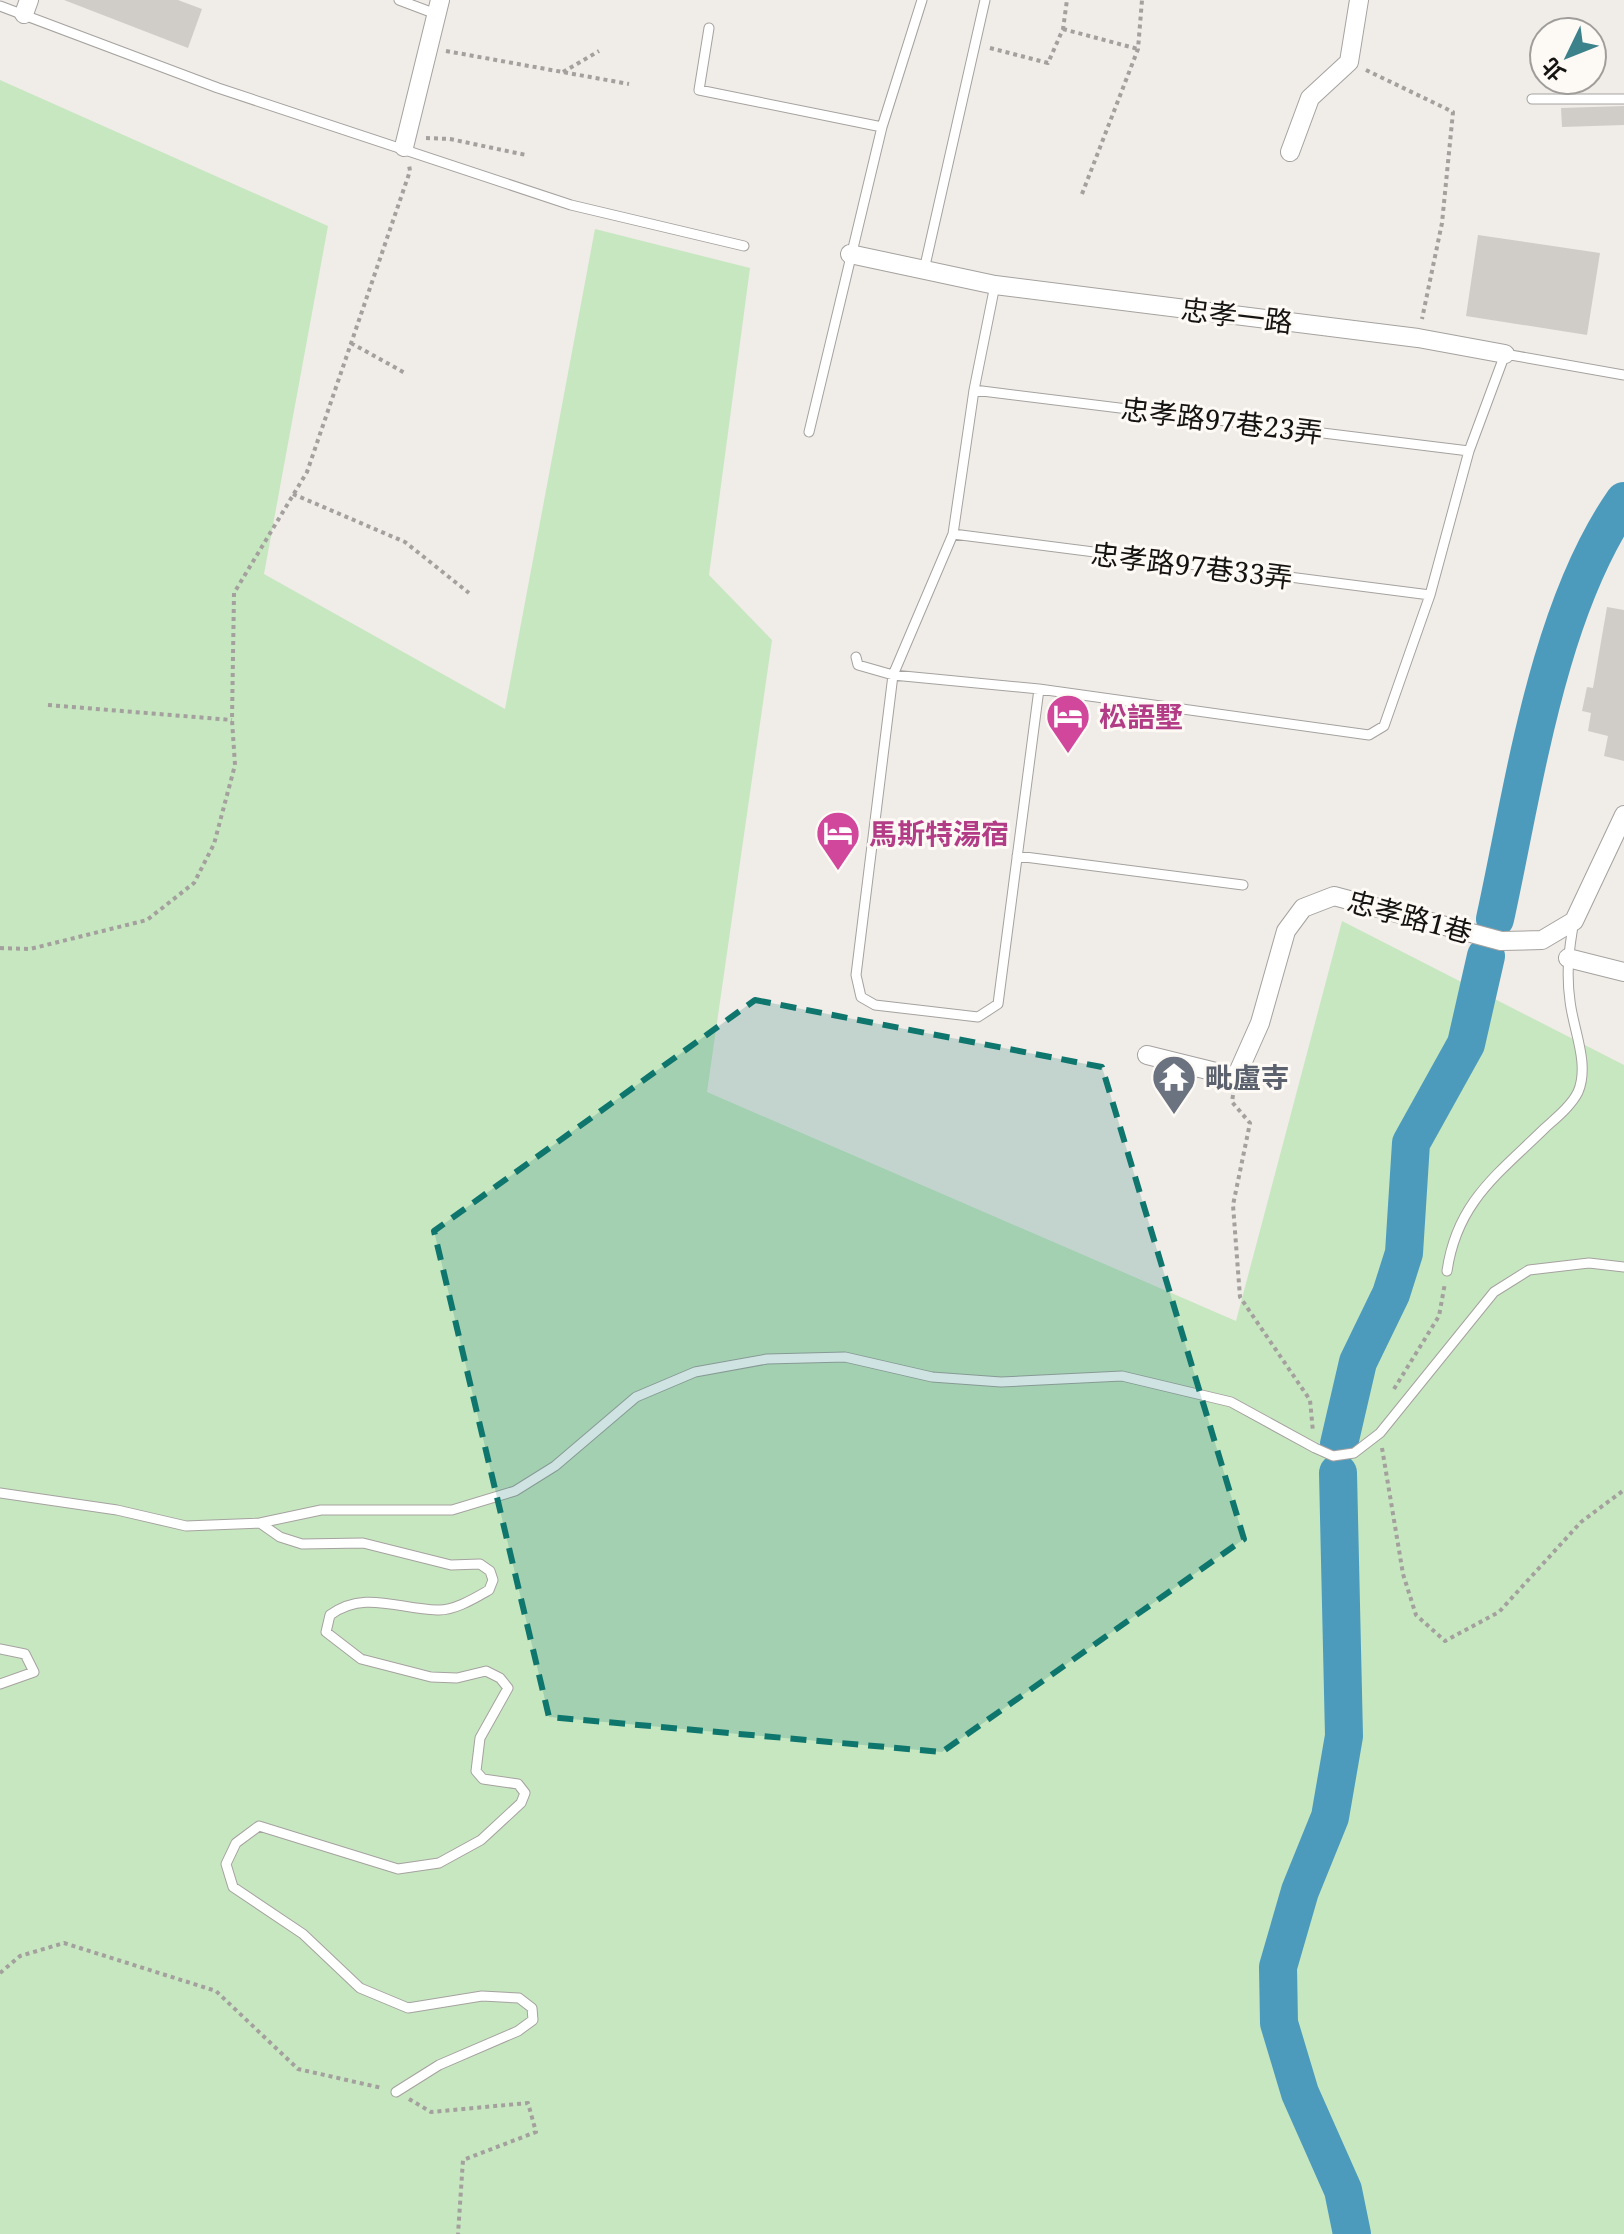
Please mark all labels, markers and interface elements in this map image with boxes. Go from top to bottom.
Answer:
north arrow [1528,16,1608,96]
text: 北 [1534,52,1571,89]
street label: 忠孝一路 [1179,289,1295,341]
street label: 忠孝路97巷23弄 [1119,389,1325,451]
street label: 忠孝路97巷33弄 [1089,534,1295,596]
hotel icon: 松語墅 [1044,692,1092,755]
place label: 松語墅 [1099,697,1183,735]
hotel icon: 馬斯特湯宿 [814,809,862,872]
place label: 馬斯特湯宿 [869,814,1009,852]
street label: 忠孝路1巷 [1343,881,1477,951]
temple icon: 毗盧寺 [1150,1053,1198,1116]
place label: 毗盧寺 [1205,1058,1289,1096]

